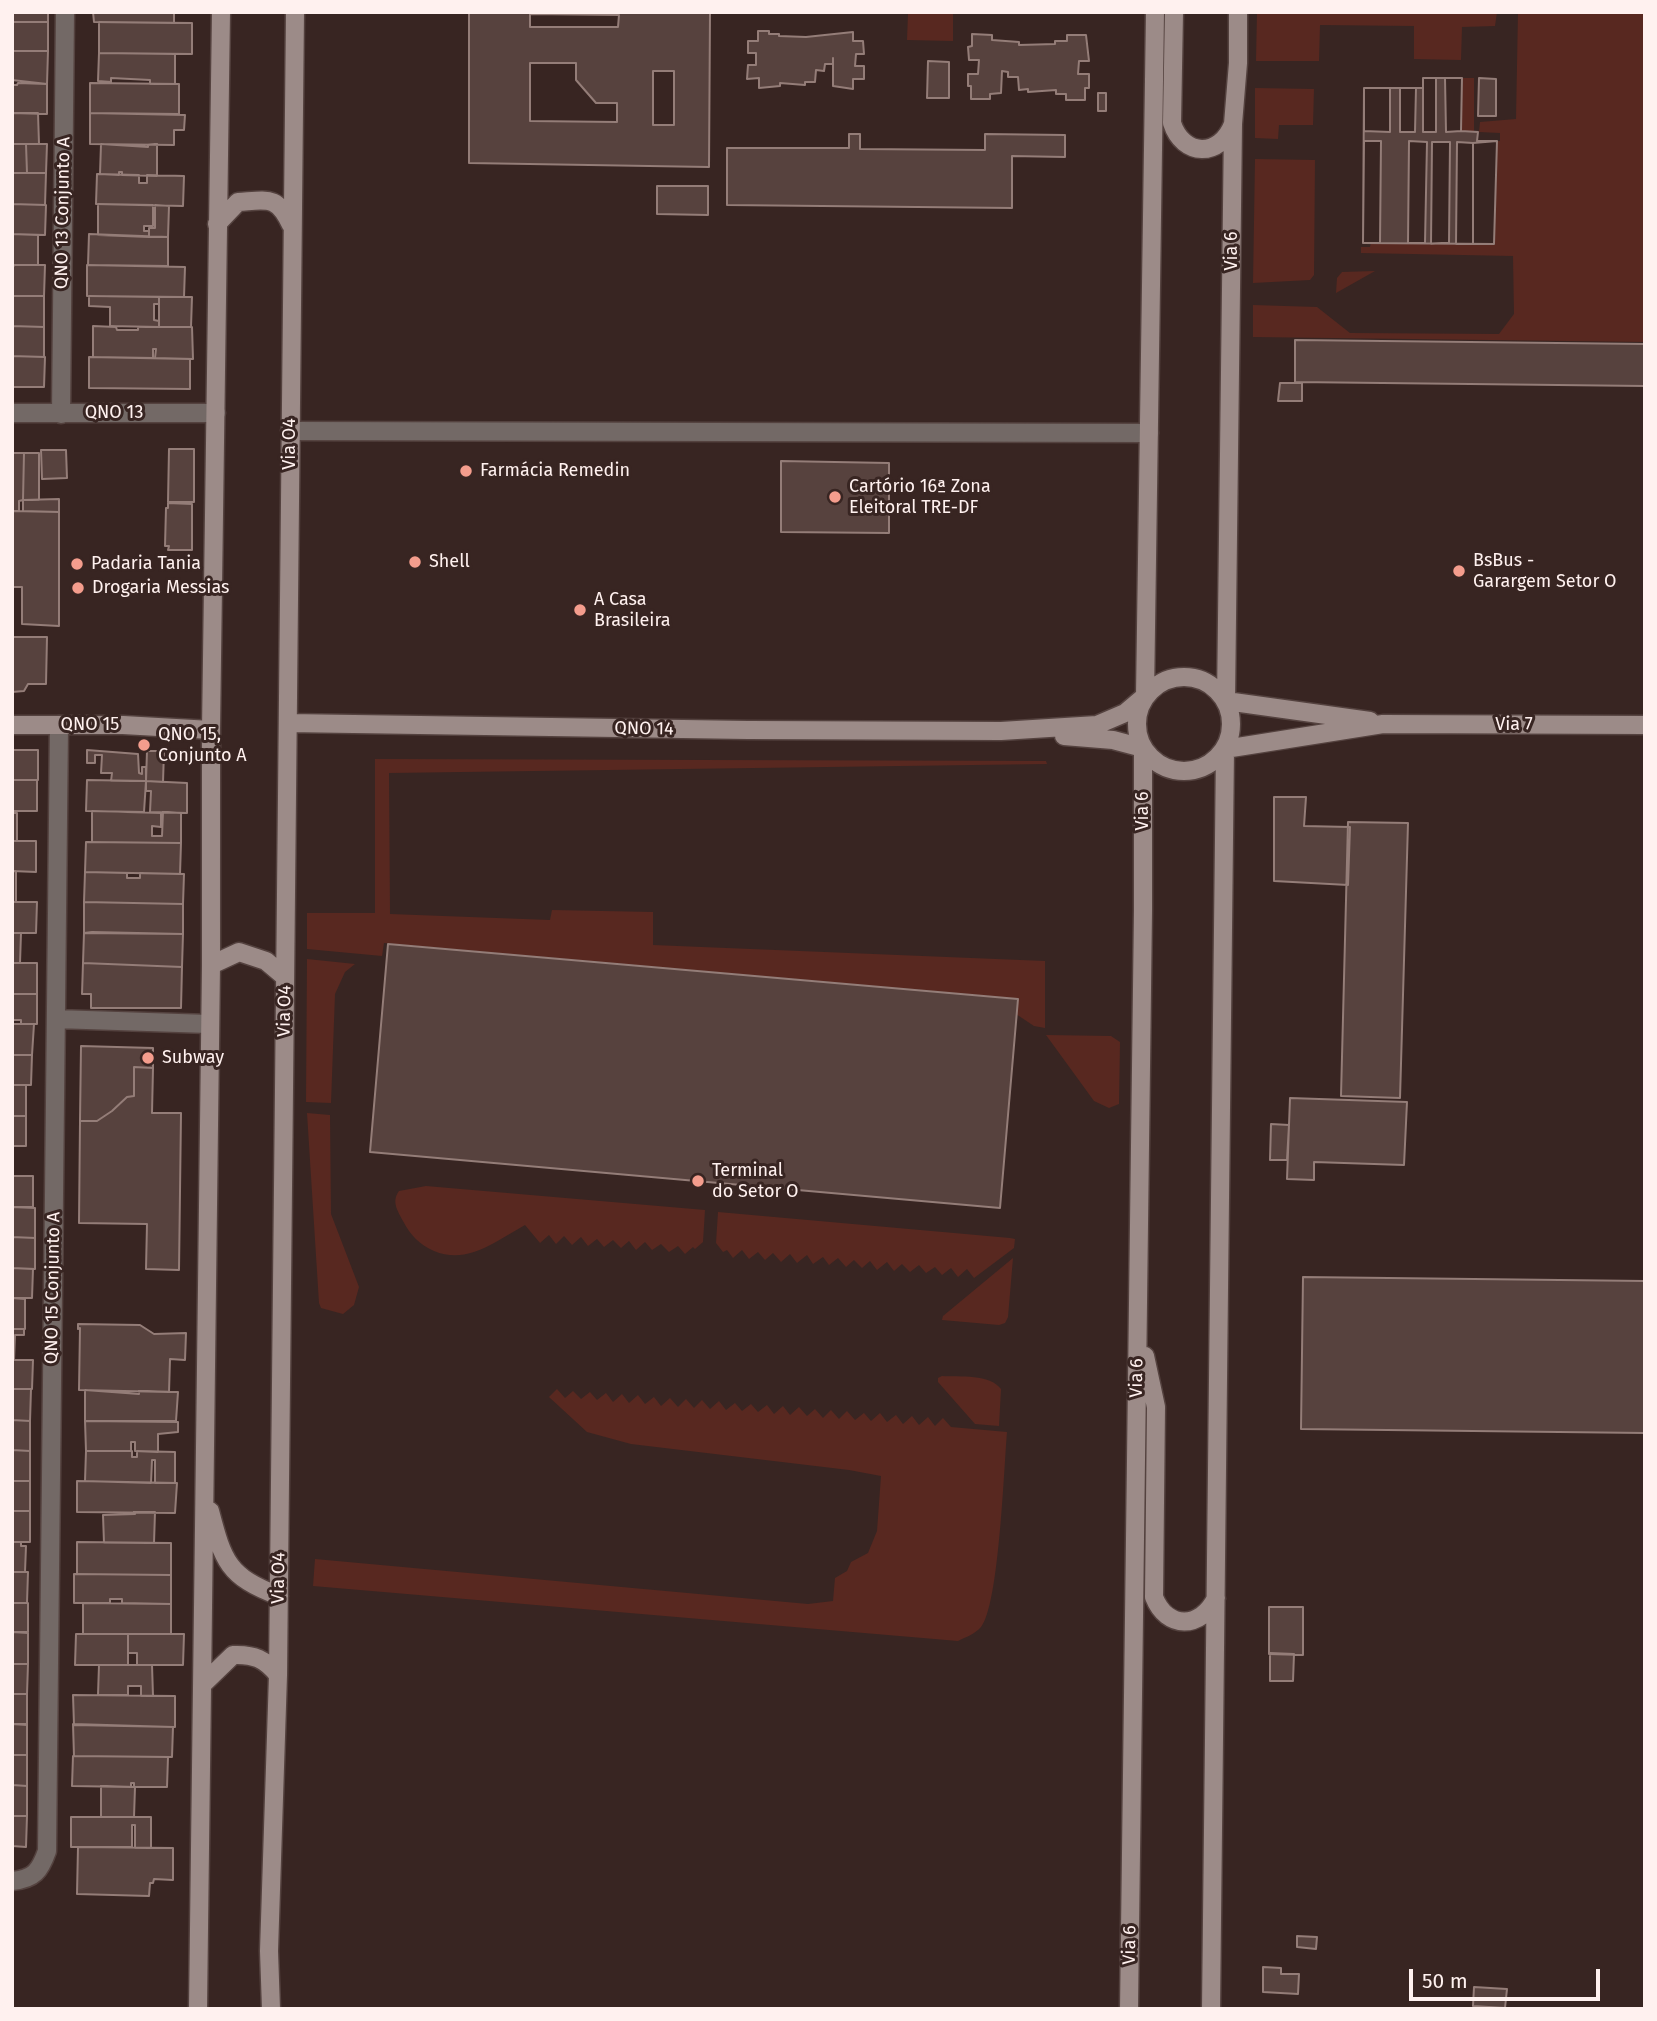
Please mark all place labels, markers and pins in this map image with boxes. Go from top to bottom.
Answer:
place label: Farmácia Remedin [480,460,630,482]
marker: Farmácia Remedin [458,463,474,479]
place label: Cartório 16ª Zona Eleitoral TRE-DF [849,476,991,518]
marker: Cartório 16ª Zona Eleitoral TRE-DF [827,489,843,505]
place label: BsBus - Garargem Setor O [1473,550,1617,592]
place label: Shell [429,551,470,573]
place label: Padaria Tania [91,553,201,575]
marker: Shell [407,554,423,570]
marker: Padaria Tania [69,556,85,572]
marker: BsBus - Garargem Setor O [1451,563,1467,579]
place label: Drogaria Messias [92,577,229,599]
marker: Drogaria Messias [70,580,86,596]
place label: A Casa Brasileira [594,589,671,632]
marker: A Casa Brasileira [572,602,588,618]
place label: QNO 15, Conjunto A [158,724,247,766]
marker: QNO 15, Conjunto A [136,737,152,753]
place label: Subway [162,1047,224,1069]
marker: Subway [140,1050,156,1066]
place label: Terminal do Setor O [712,1160,799,1202]
marker: Terminal do Setor O [690,1173,706,1189]

